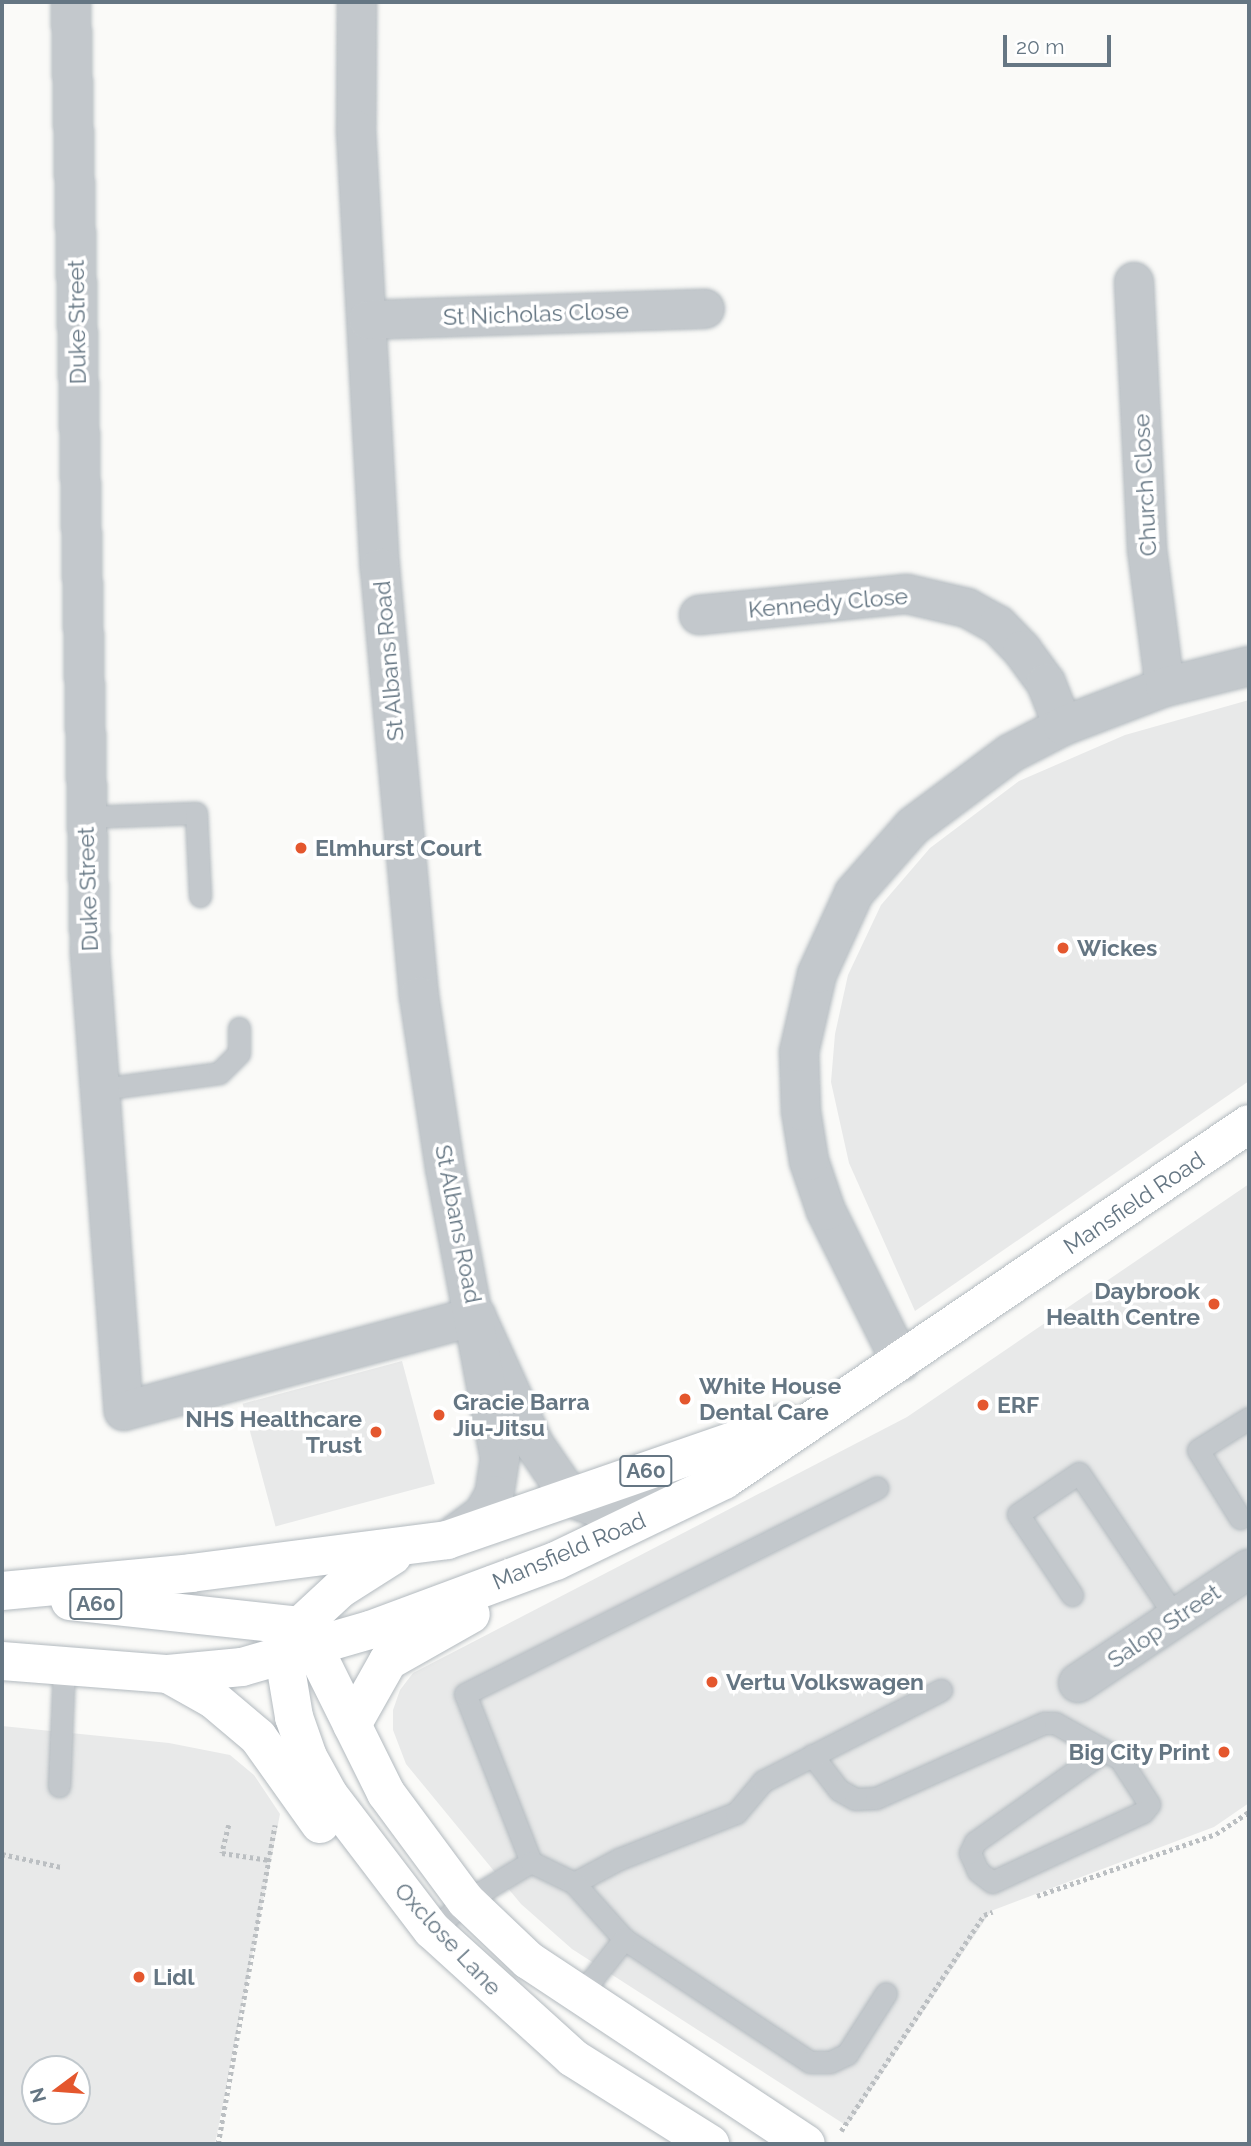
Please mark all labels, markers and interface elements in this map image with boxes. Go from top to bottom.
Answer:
scale bar [1006,21,1114,65]
text: 20 m [1016,34,1064,59]
street label: Duke Street [62,259,92,385]
street label: St Nicholas Close [443,297,629,331]
street label: Church Close [1127,413,1163,557]
street label: St Albans Road [368,579,410,743]
street label: Kennedy Close [747,582,909,624]
street label: Duke Street [72,826,104,952]
place label: Elmhurst Court [315,834,482,862]
marker: Elmhurst Court [293,840,309,856]
place label: Wickes [1077,934,1157,962]
marker: Wickes [1055,940,1071,956]
street label: St Albans Road [429,1142,487,1306]
street label: Mansfield Road [1058,1146,1210,1260]
place label: Daybrook Health Centre [1046,1277,1200,1331]
marker: Daybrook Health Centre [1206,1296,1222,1312]
place label: White House Dental Care [699,1372,841,1426]
place label: Gracie Barra Jiu-Jitsu [453,1388,590,1442]
marker: White House Dental Care [677,1391,693,1407]
place label: ERF [997,1391,1039,1419]
marker: ERF [975,1397,991,1413]
place label: NHS Healthcare Trust [185,1405,362,1459]
marker: Gracie Barra Jiu-Jitsu [431,1407,447,1423]
marker: NHS Healthcare Trust [368,1424,384,1440]
road number: A60 [618,1454,674,1488]
street label: Mansfield Road [488,1506,650,1596]
street label: Salop Street [1102,1578,1226,1674]
road number: A60 [68,1586,124,1622]
place label: Vertu Volkswagen [726,1668,925,1696]
marker: Vertu Volkswagen [704,1674,720,1690]
place label: Big City Print [1068,1738,1210,1766]
marker: Big City Print [1216,1744,1232,1760]
street label: Oxclose Lane [389,1877,507,2001]
place label: Lidl [153,1963,194,1991]
marker: Lidl [131,1969,147,1985]
north arrow [21,2055,91,2125]
text: N [25,2085,50,2105]

